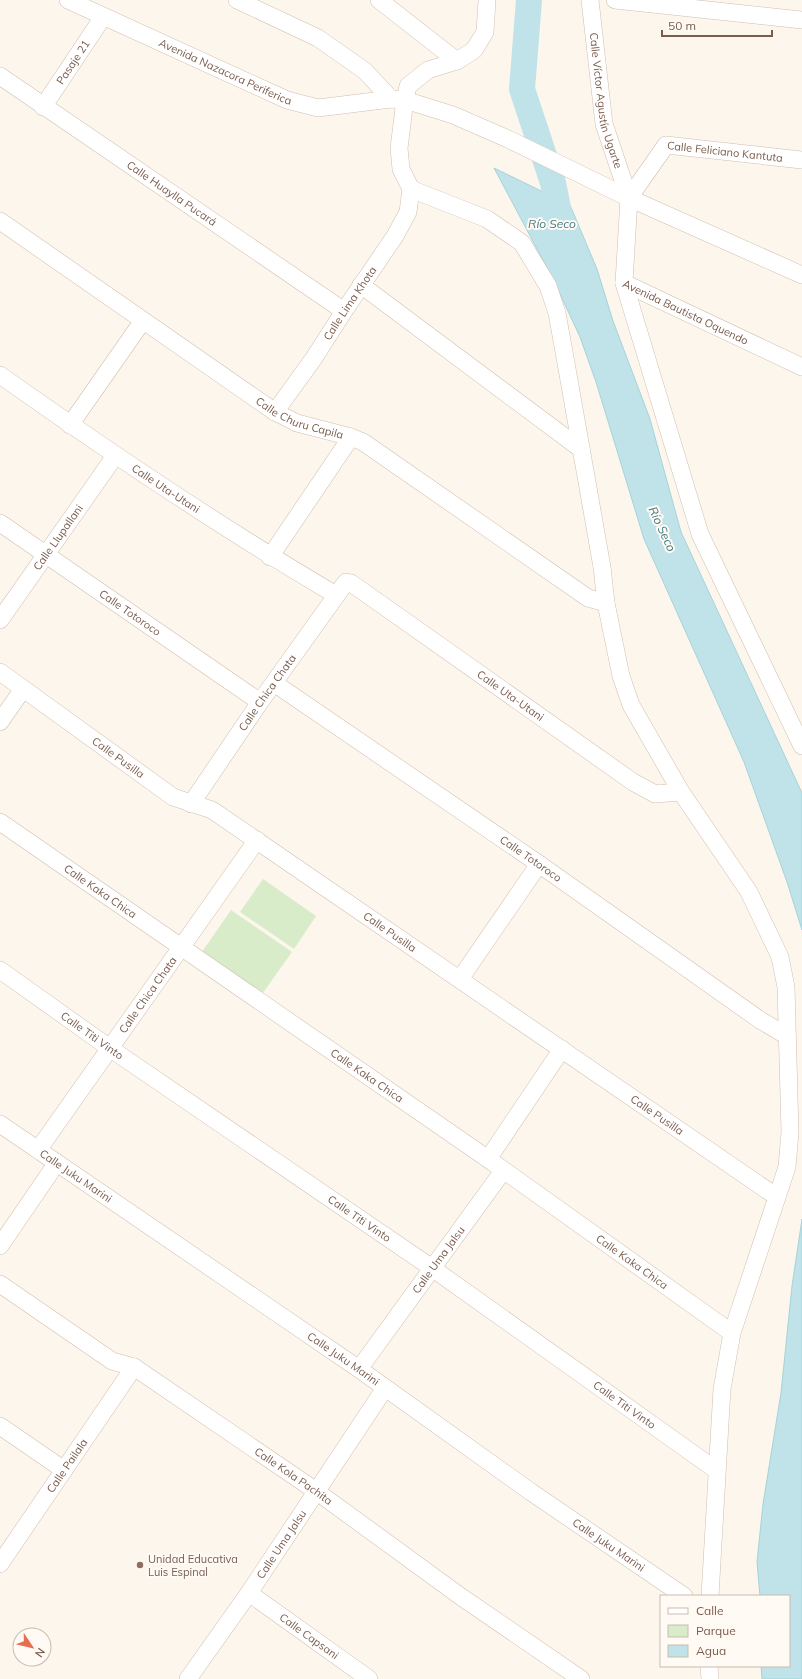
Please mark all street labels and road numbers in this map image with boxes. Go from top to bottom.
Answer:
street label: Calle Víctor Agustín Ugarte [587,32,625,170]
street label: Avenida Nazacora Periferica [157,35,293,108]
street label: Pasaje 21 [53,37,93,87]
street label: Calle Feliciano Kantuta [666,138,784,165]
street label: Calle Huaylla Pucará [124,158,219,229]
street label: Calle Lima Khota [320,264,379,343]
street label: Avenida Bautista Oquendo [620,276,751,348]
street label: Calle Churu Capila [253,394,345,442]
street label: Calle Uta-Utani [129,461,203,516]
street label: Calle Llupallani [30,502,86,573]
street label: Calle Totoroco [97,586,164,639]
street label: Calle Chica Chata [235,651,299,734]
street label: Calle Uta-Utani [474,667,547,724]
street label: Calle Pusilla [89,734,147,781]
street label: Calle Totoroco [497,832,564,885]
street label: Calle Kaka Chica [61,861,139,921]
street label: Calle Pusilla [360,909,419,955]
street label: Calle Chica Chata [116,954,179,1036]
street label: Calle Titi Vinto [58,1008,126,1062]
street label: Calle Kaka Chica [328,1045,406,1105]
street label: Calle Pusilla [628,1092,686,1138]
street label: Calle Juku Marini [37,1146,115,1206]
street label: Calle Titi Vinto [325,1192,394,1245]
street label: Calle Uma Jalsu [409,1223,468,1296]
street label: Calle Kaka Chica [593,1231,671,1292]
street label: Calle Juku Marini [305,1329,382,1388]
street label: Calle Titi Vinto [590,1378,658,1432]
street label: Calle Pailala [44,1436,90,1495]
street label: Calle Kola Pachita [252,1444,335,1508]
street label: Calle Uma Jalsu [253,1507,309,1581]
street label: Calle Juku Marini [570,1515,648,1574]
street label: Calle Capsani [277,1610,342,1662]

